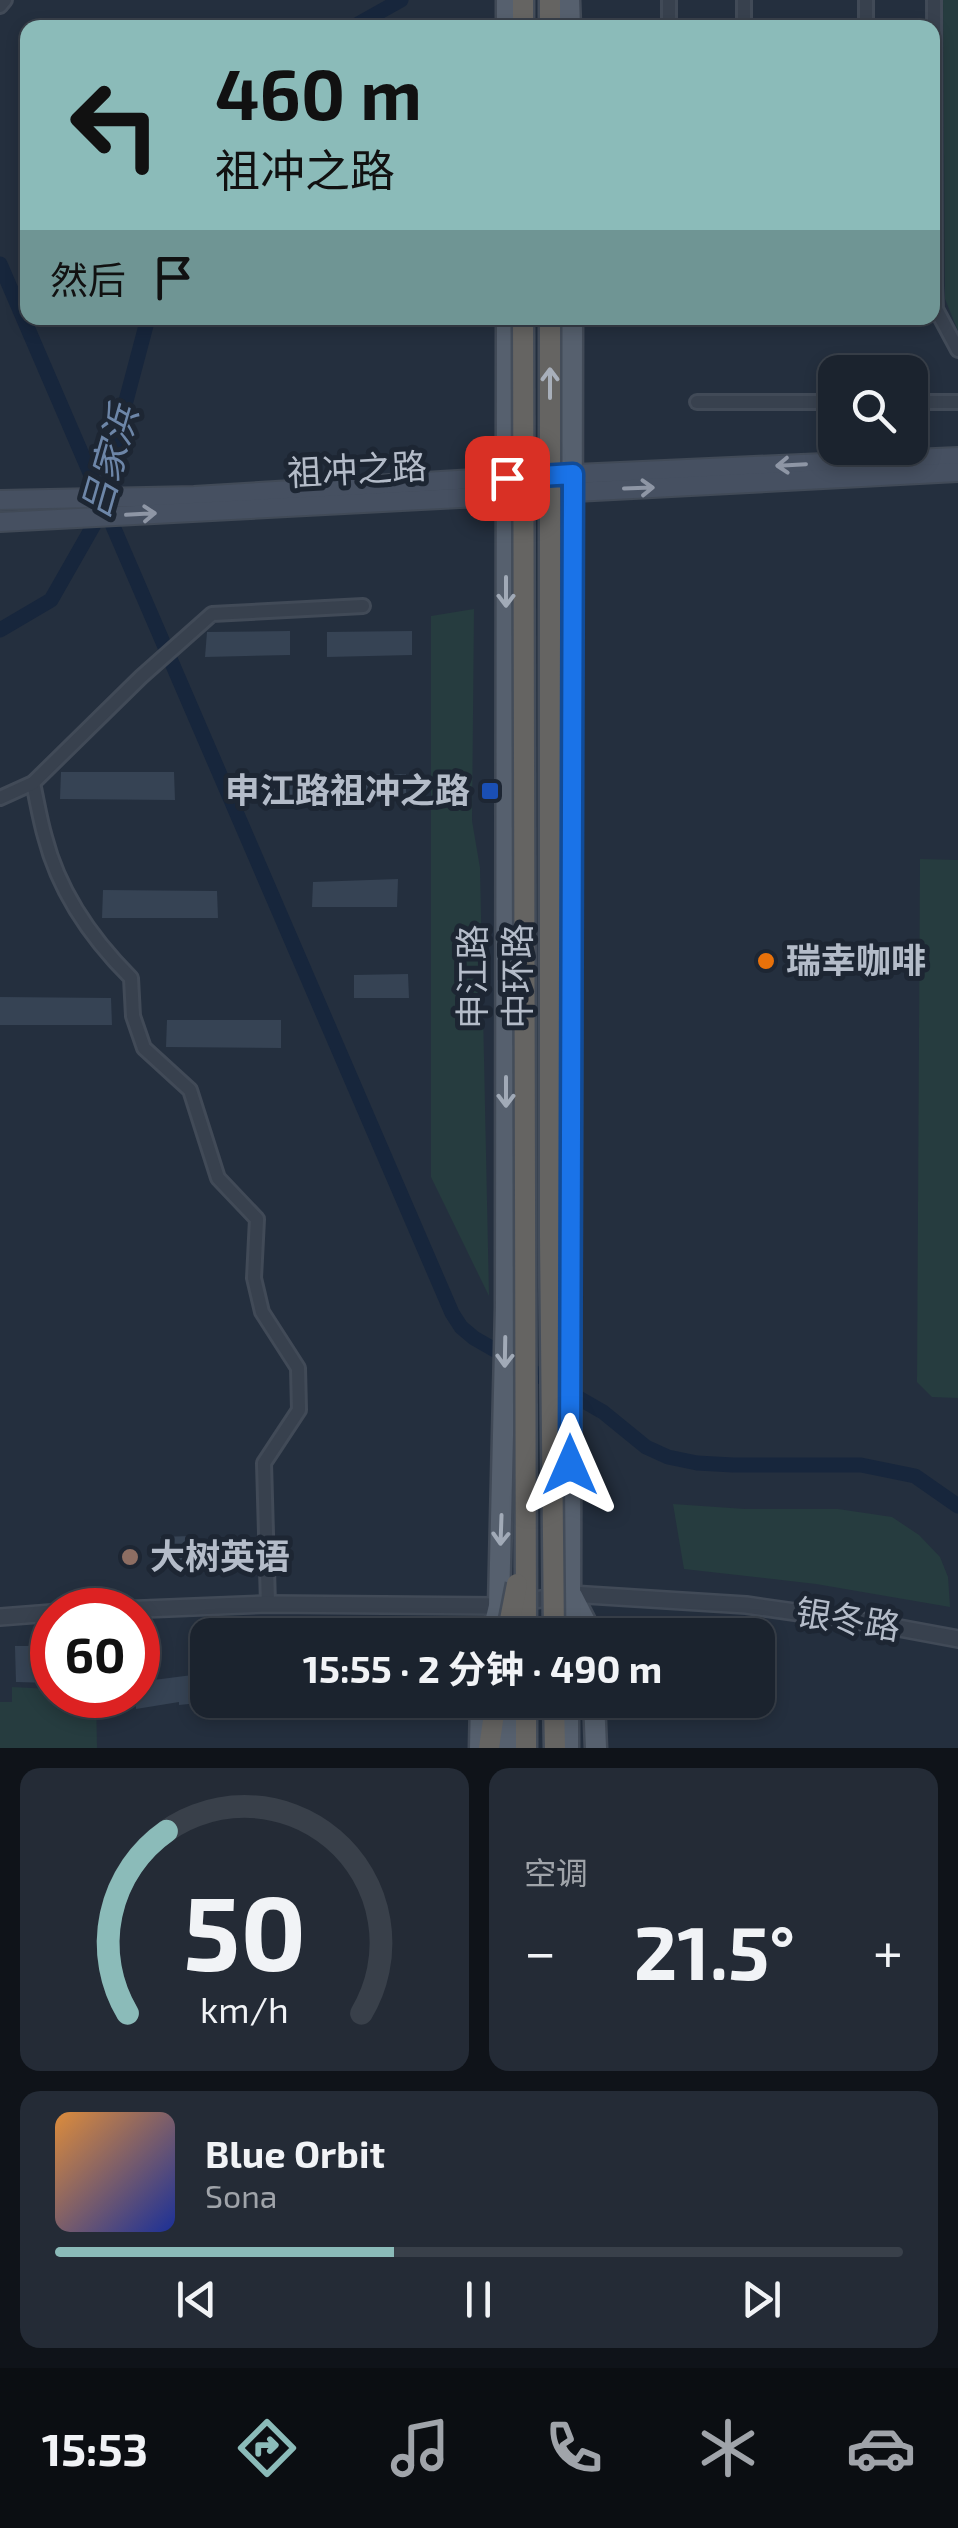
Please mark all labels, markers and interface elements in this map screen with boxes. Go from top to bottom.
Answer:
text: 460 m [215,50,422,134]
icon: left [50,60,180,190]
text: 祖冲之路 [215,142,395,196]
icon: arrive [146,250,201,305]
text: 然后 [50,256,126,302]
map controls [818,355,928,465]
button: search [818,355,928,465]
one-way arrow [540,367,560,400]
water label: 吕家浜 [70,397,147,523]
pin [465,436,550,521]
street label: 祖冲之路 [286,443,428,493]
icon: arrive [480,451,535,506]
one-way arrow [775,456,807,475]
one-way arrow [622,479,654,498]
one-way arrow [124,504,156,523]
one-way arrow [496,576,516,608]
place label: 申江路祖冲之路 [225,768,470,810]
marker: 申江路祖冲之路 [479,780,501,802]
street label: 中环路 [495,923,537,1029]
street label: 申江路 [450,924,492,1030]
place label: 瑞幸咖啡 [786,938,926,980]
marker: 瑞幸咖啡 [755,950,777,972]
one-way arrow [496,1076,516,1108]
one-way arrow [496,1336,514,1368]
position arrow [518,1413,622,1517]
one-way arrow [491,1514,510,1546]
place label: 大树英语 [150,1534,290,1576]
marker: 大树英语 [119,1546,141,1568]
speed limit sign: 60 [30,1588,160,1718]
street label: 银冬路 [793,1589,903,1647]
text: 15:55 · 2 分钟 · 490 m [303,1645,662,1691]
text: 空调 [524,1853,588,1891]
text: 50 [183,1867,306,1992]
text: 21.5° [634,1905,795,1995]
text: − [524,1917,556,1983]
text: + [873,1917,903,1983]
text: km/h [200,1987,289,2030]
text: Blue Orbit [205,2130,385,2176]
text: Sona [205,2176,277,2214]
icon: previous [169,2272,224,2327]
icon: pause [451,2272,506,2327]
icon: next [734,2272,789,2327]
icon: directions [232,2413,302,2483]
icon: music [385,2413,455,2483]
icon: phone [539,2413,609,2483]
icon: climate [693,2413,763,2483]
icon: car [846,2413,916,2483]
text: 15:53 [42,2421,148,2475]

